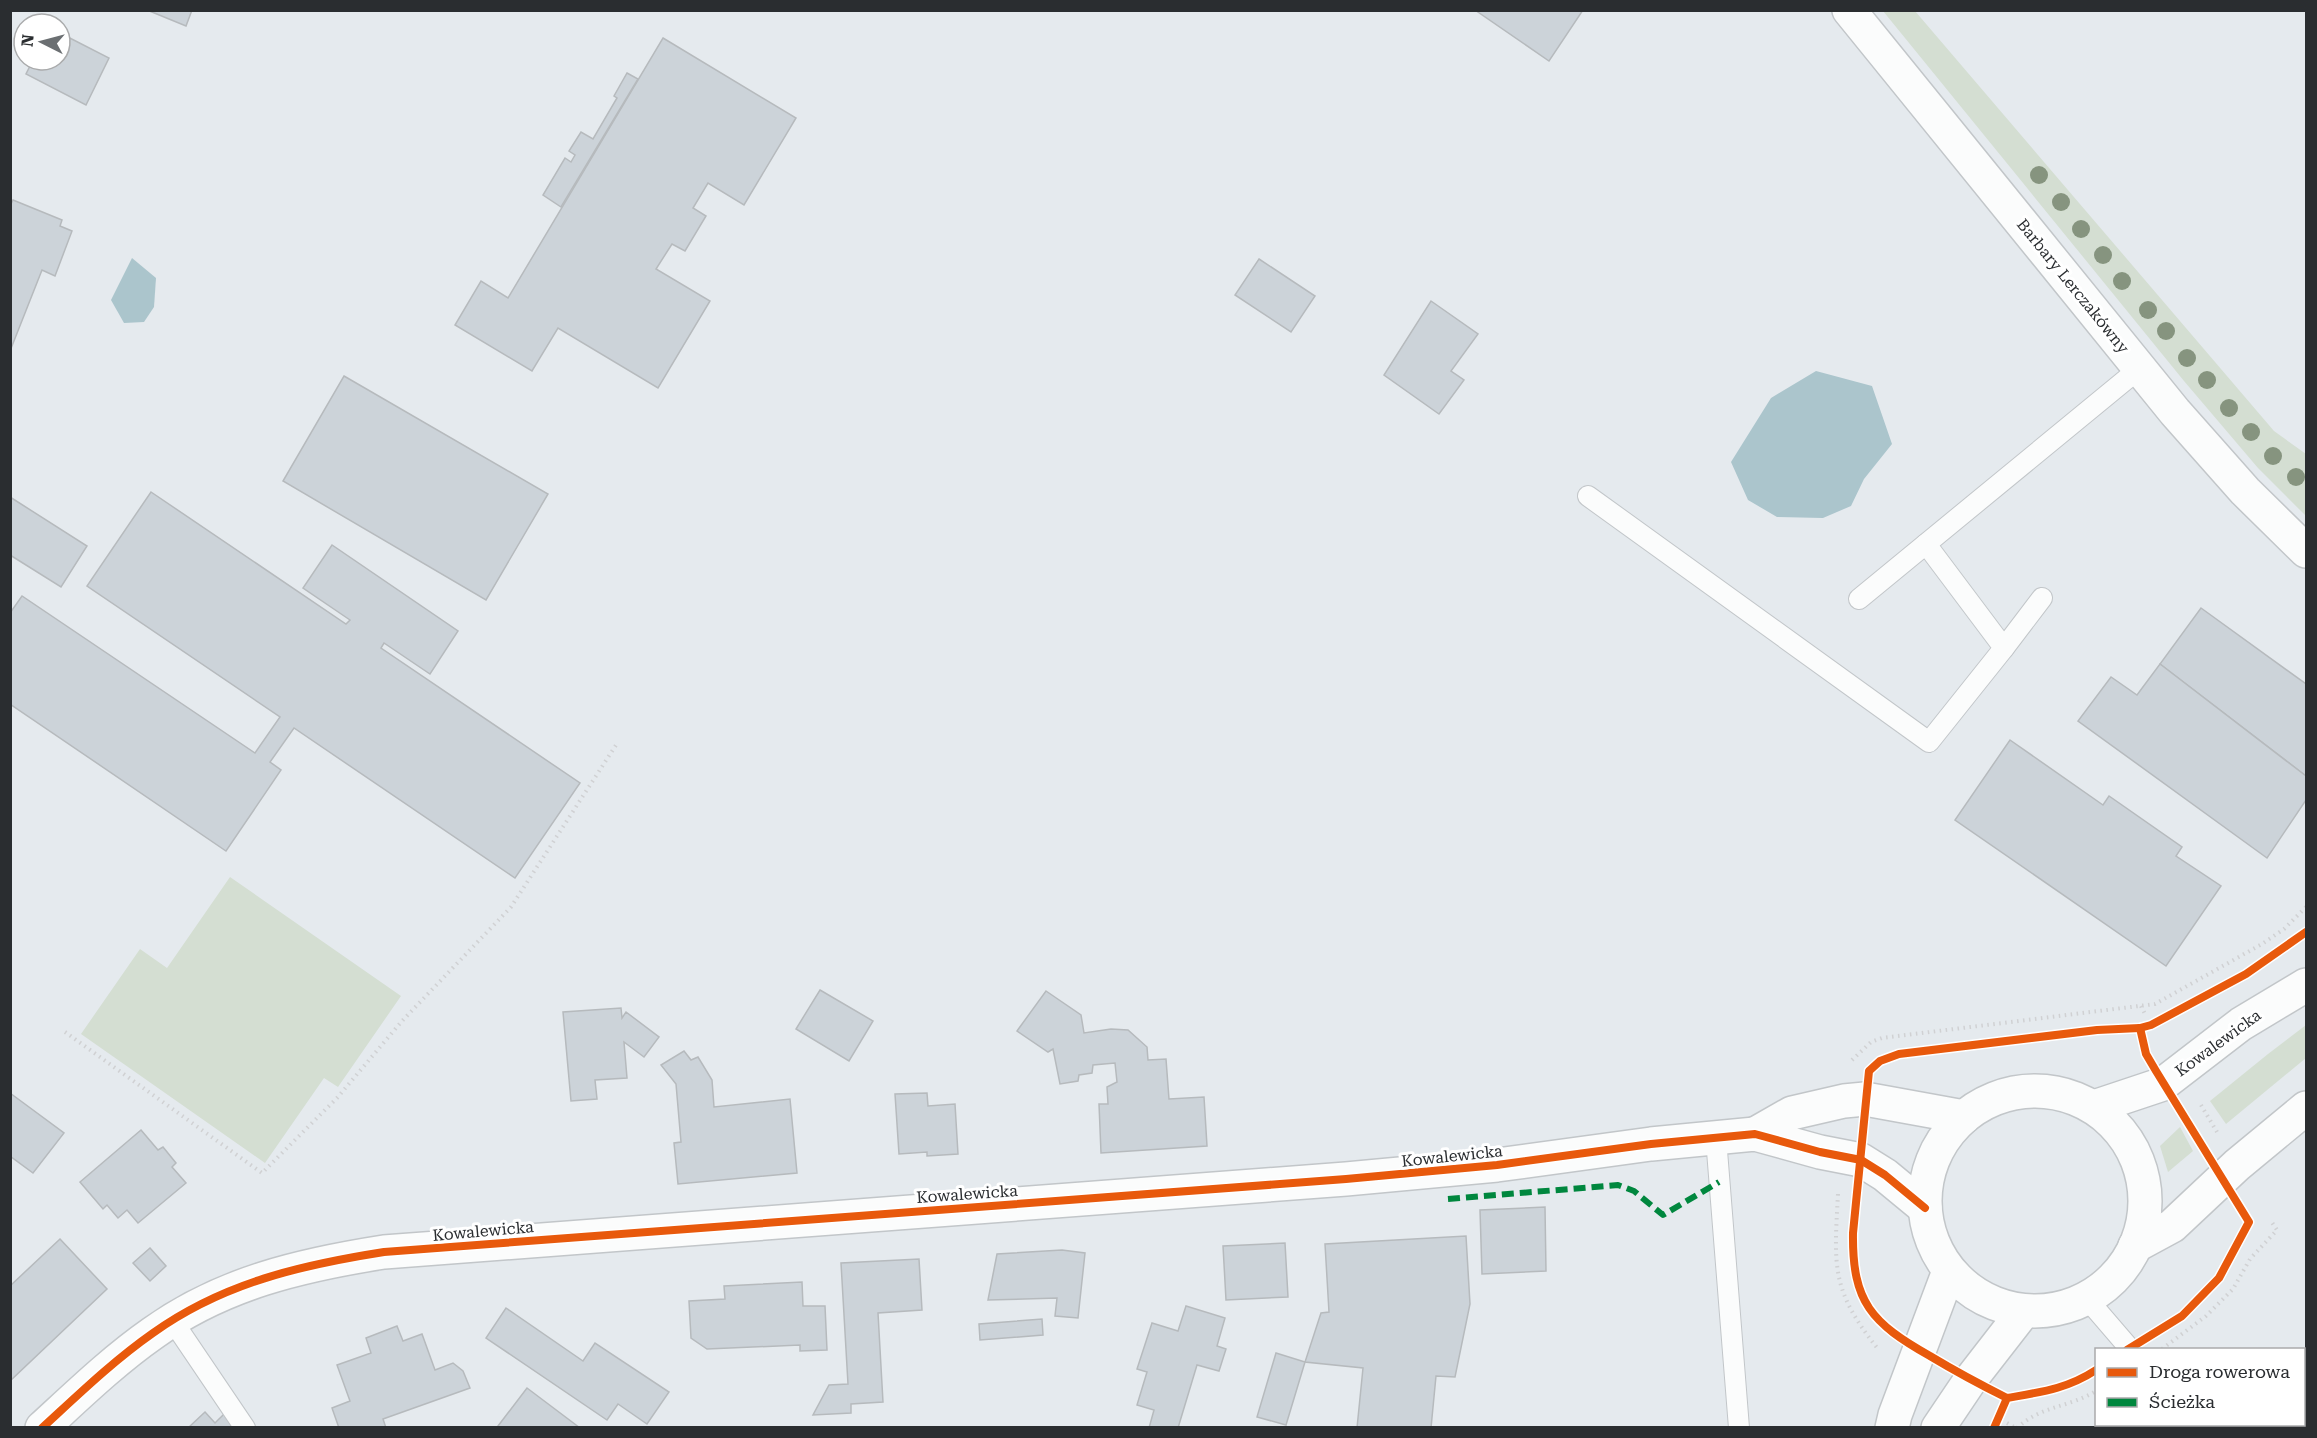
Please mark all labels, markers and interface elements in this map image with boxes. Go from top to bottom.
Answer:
north arrow [12,12,72,72]
text: N [17,33,38,48]
street label: Barbary Lerczakówny [2013,215,2133,357]
street label: Kowalewicka [2171,1005,2265,1081]
street label: Kowalewicka [1400,1141,1504,1171]
street label: Kowalewicka [916,1181,1019,1207]
street label: Kowalewicka [432,1217,535,1245]
legend [2095,1348,2305,1426]
text: Droga rowerowa [2149,1361,2290,1382]
text: Ścieżka [2149,1391,2215,1412]

